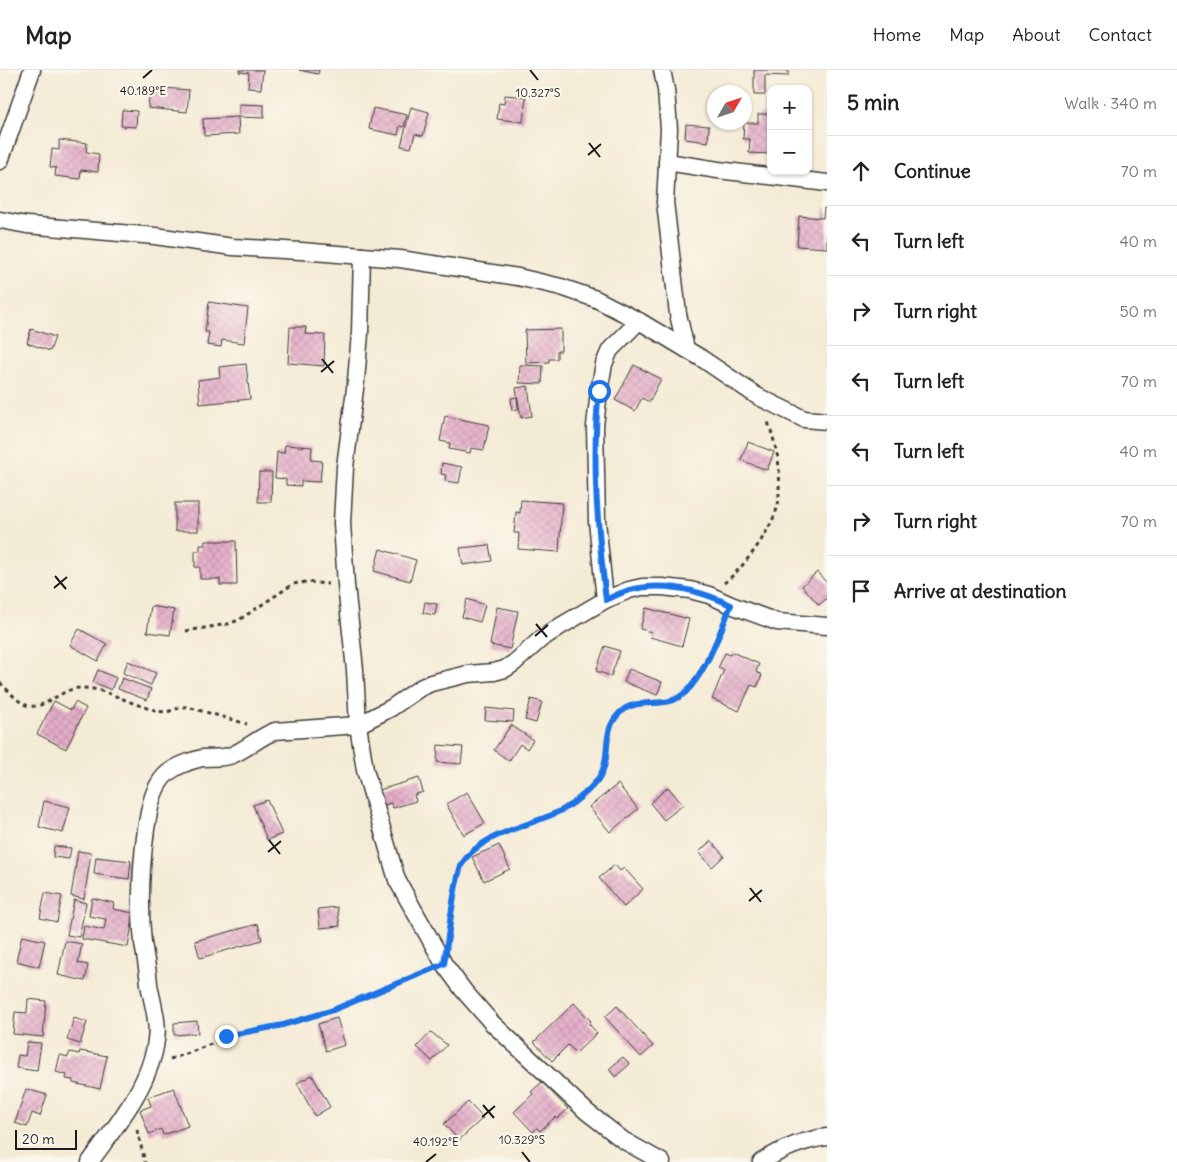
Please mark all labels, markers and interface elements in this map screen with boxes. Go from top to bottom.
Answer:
text: Map [25,20,72,50]
text: Home [873,23,921,46]
text: Map [949,23,984,46]
text: About [1012,23,1060,46]
text: Contact [1088,23,1152,46]
text: 40.189°E [120,83,166,98]
text: 10.327°S [515,85,561,100]
north arrow [707,85,752,130]
map controls [767,85,812,175]
button: + [767,85,812,130]
text: 5 min [847,89,899,116]
text: Walk · 340 m [1064,93,1157,113]
button: − [767,130,812,175]
icon: ahead [847,157,875,185]
text: Continue [894,159,971,183]
text: 70 m [1121,161,1157,181]
icon: left [847,227,875,255]
text: Turn left [894,229,964,253]
text: 40 m [1119,231,1157,251]
icon: right [847,297,875,325]
text: Turn right [894,299,977,323]
text: 50 m [1119,301,1157,321]
icon: left [847,367,875,395]
text: Turn left [894,369,964,393]
text: 70 m [1121,371,1157,391]
route start [588,380,611,403]
icon: left [847,437,875,465]
text: Turn left [894,439,964,463]
text: 40 m [1119,441,1157,461]
icon: right [847,507,875,535]
text: Turn right [894,509,977,533]
text: 70 m [1121,511,1157,531]
icon: arrive [847,577,875,605]
text: Arrive at destination [894,579,1067,603]
route end [215,1025,238,1048]
scale bar [15,1127,78,1150]
text: 20 m [22,1130,55,1148]
text: 10.329°S [499,1132,545,1147]
text: 40.192°E [413,1134,459,1149]

